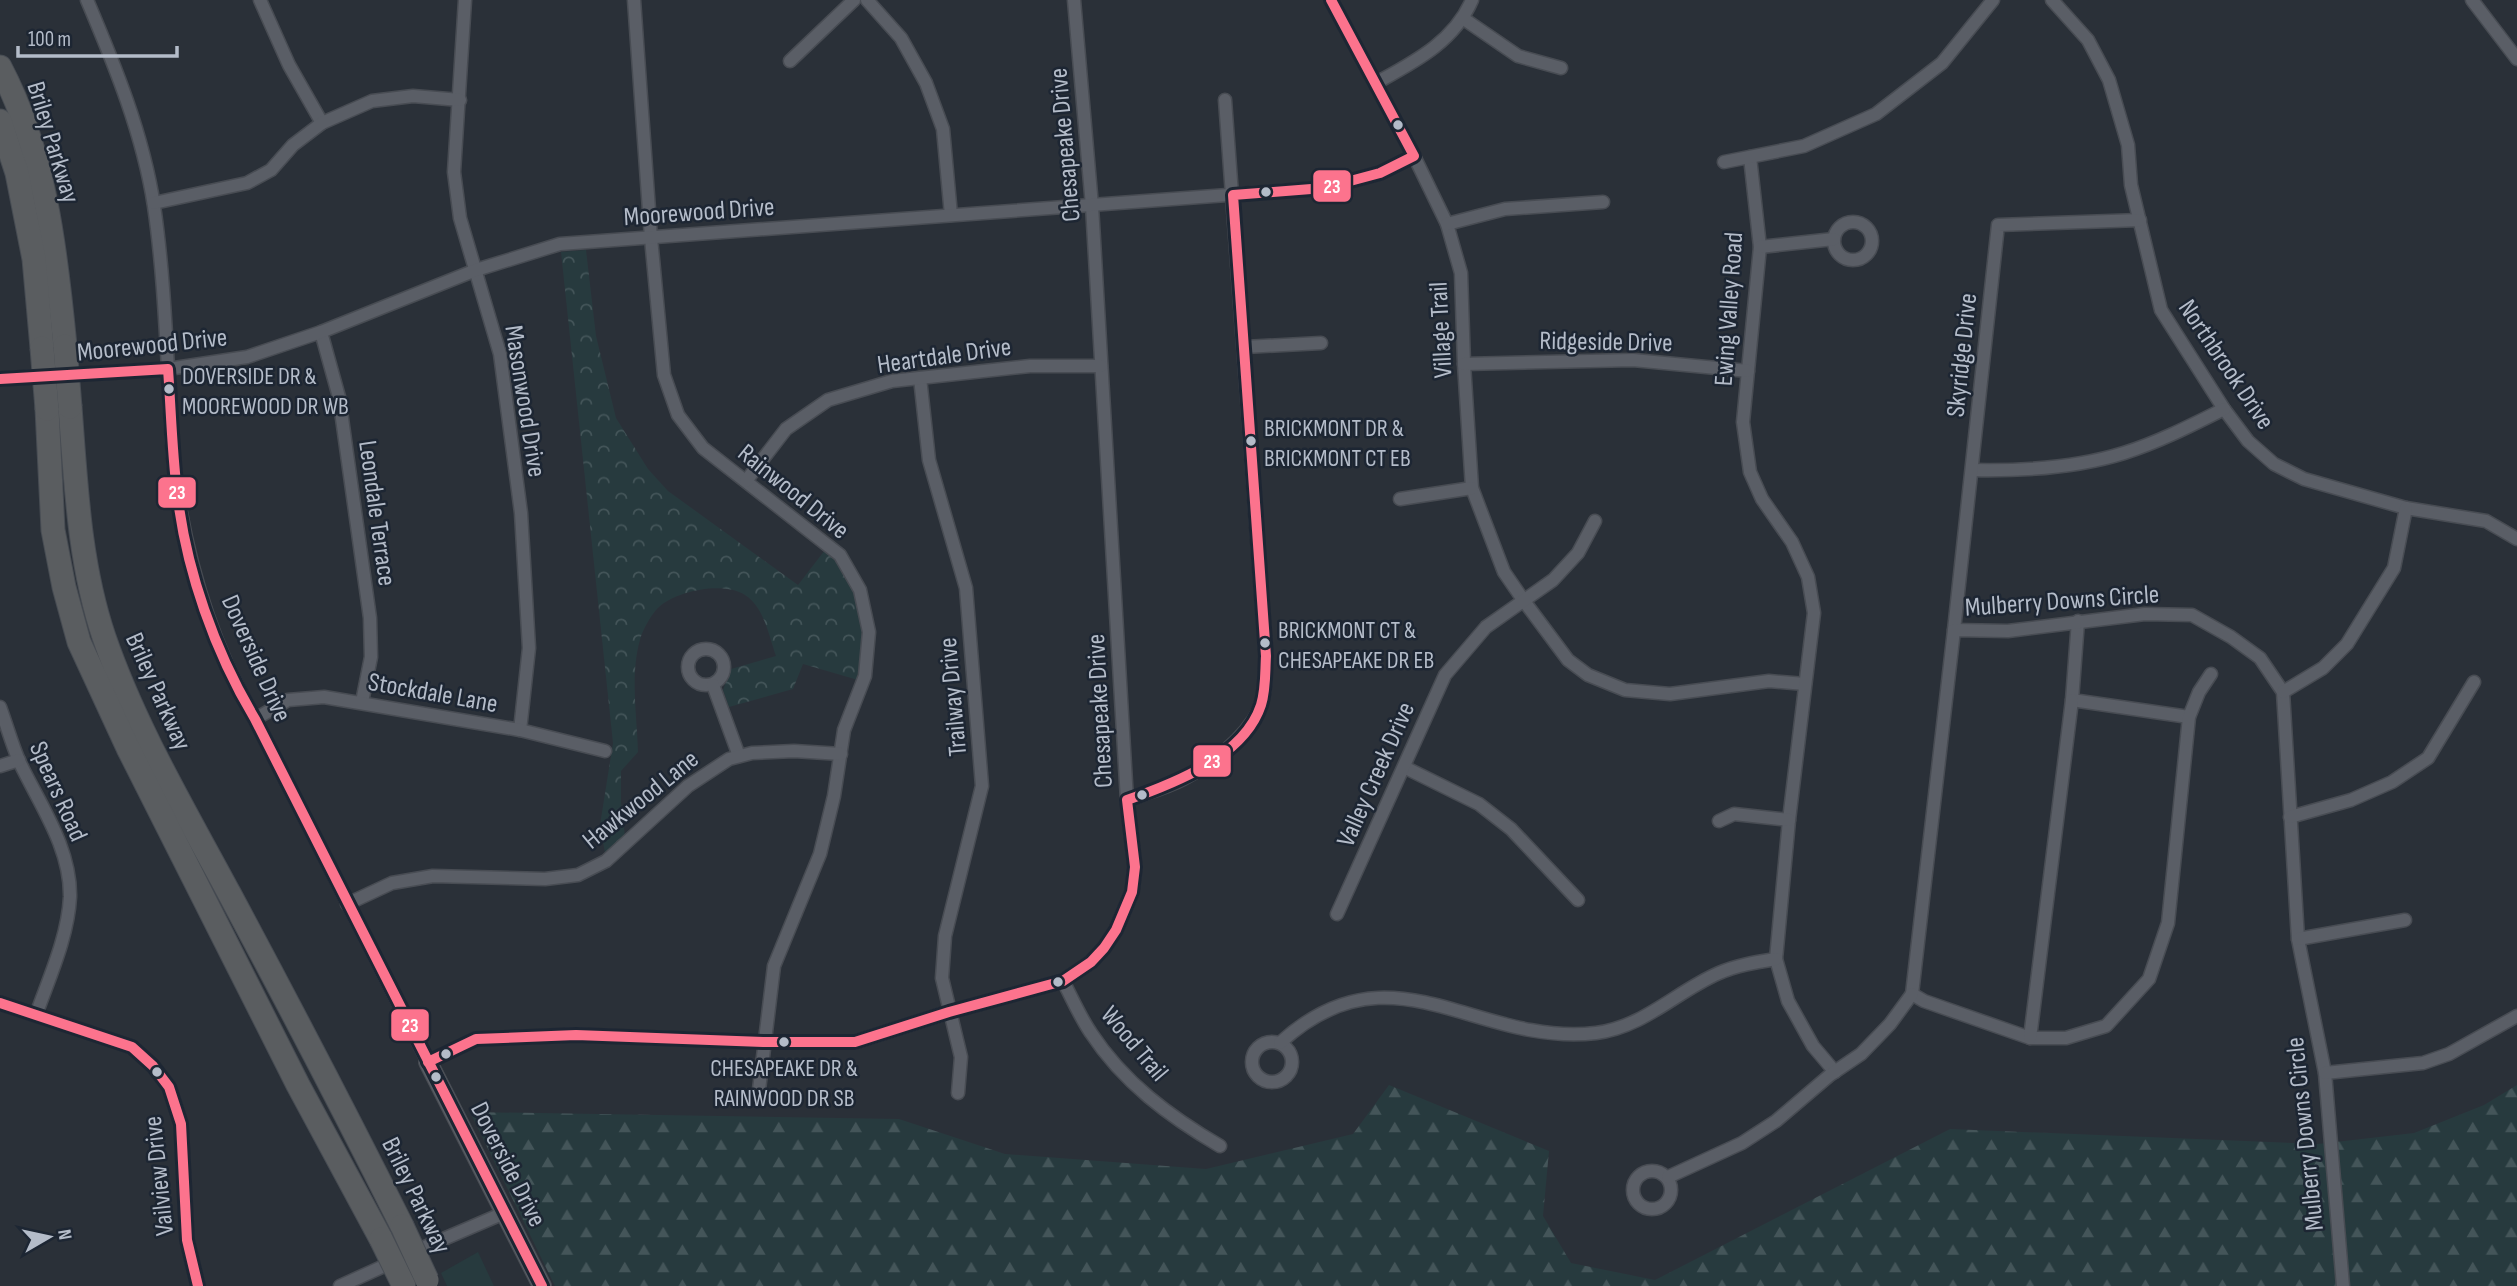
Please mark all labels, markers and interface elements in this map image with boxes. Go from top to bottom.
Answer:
scale bar [18,14,177,58]
text: 100 m [28,27,71,52]
street label: Chesapeake Drive [1043,67,1088,223]
street label: Briley Parkway [19,78,86,207]
unlabelled marker [1391,118,1405,132]
line badge: 23 [1312,169,1352,203]
text: 23 [1324,176,1340,199]
unlabelled marker [1259,185,1273,199]
street label: Moorewood Drive [623,192,775,233]
street label: Ewing Valley Road [1709,231,1750,387]
street label: Village Trail [1423,281,1460,379]
street label: Skyridge Drive [1941,292,1984,419]
street label: Northbrook Drive [2171,294,2280,436]
street label: Moorewood Drive [76,322,229,369]
street label: Masonwood Drive [497,323,552,479]
street label: Ridgeside Drive [1539,326,1673,359]
street label: Heartdale Drive [875,332,1013,381]
place label: DOVERSIDE DR & MOOREWOOD DR WB [182,362,349,421]
marker: DOVERSIDE DR & MOOREWOOD DR WB [162,382,176,396]
place label: BRICKMONT DR & BRICKMONT CT EB [1264,414,1411,473]
marker: BRICKMONT DR & BRICKMONT CT EB [1244,434,1258,448]
street label: Leondale Terrace [351,438,402,588]
street label: Rainwood Drive [731,438,855,546]
line badge: 23 [157,476,197,509]
text: 23 [169,482,185,505]
street label: Mulberry Downs Circle [1964,579,2160,624]
street label: Doverside Drive [214,590,297,727]
place label: BRICKMONT CT & CHESAPEAKE DR EB [1278,616,1434,675]
street label: Briley Parkway [118,628,197,755]
street label: Chesapeake Drive [1081,633,1120,789]
street label: Trailway Drive [933,636,974,758]
marker: BRICKMONT CT & CHESAPEAKE DR EB [1258,636,1272,650]
street label: Stockdale Lane [366,667,500,720]
street label: Valley Creek Drive [1331,698,1422,852]
street label: Spears Road [22,737,93,846]
street label: Hawkwood Lane [577,744,705,856]
line badge: 23 [1192,744,1232,778]
text: 23 [1204,751,1220,774]
unlabelled marker [1135,788,1149,802]
unlabelled marker [1051,975,1065,989]
street label: Wood Trail [1094,1000,1174,1088]
line badge: 23 [390,1008,430,1042]
text: 23 [402,1015,418,1038]
marker: CHESAPEAKE DR & RAINWOOD DR SB [777,1035,791,1049]
street label: Mulberry Downs Circle [2280,1035,2331,1232]
unlabelled marker [439,1047,453,1061]
place label: CHESAPEAKE DR & RAINWOOD DR SB [710,1054,858,1113]
unlabelled marker [150,1065,164,1079]
unlabelled marker [429,1070,443,1084]
street label: Doverside Drive [463,1097,552,1232]
street label: Vailview Drive [138,1115,181,1237]
street label: Briley Parkway [374,1133,457,1259]
north arrow [14,1202,84,1272]
text: N [52,1228,76,1241]

